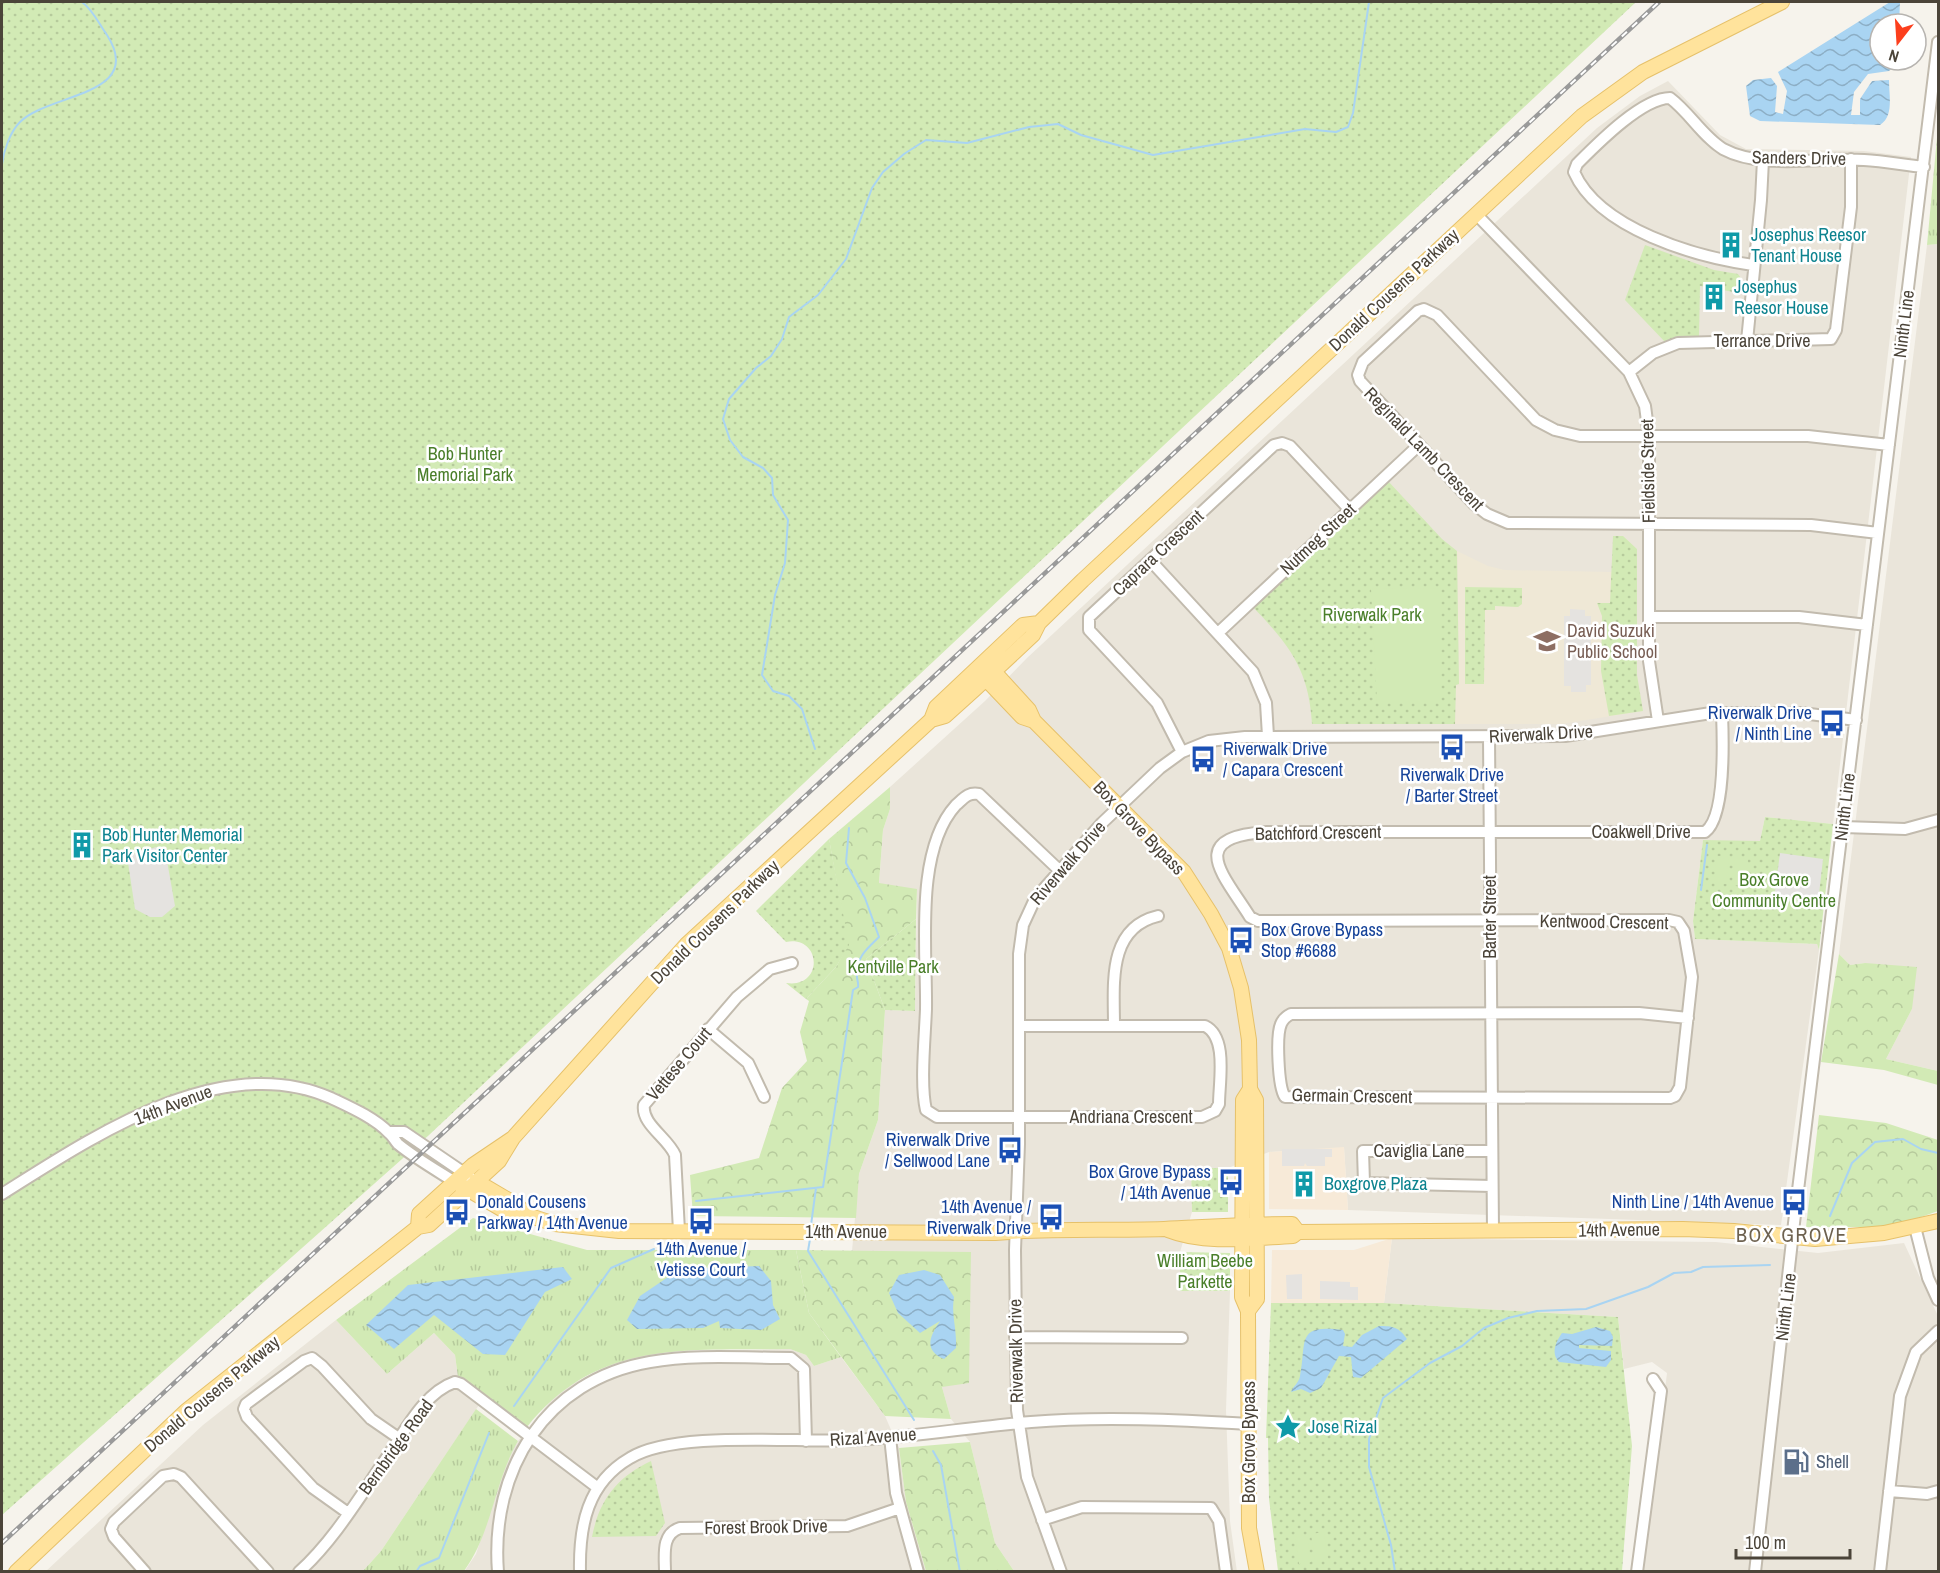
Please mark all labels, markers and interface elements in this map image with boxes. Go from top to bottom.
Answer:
north arrow [1868,12,1928,72]
text: N [1886,44,1901,68]
street label: Sanders Drive [1752,144,1846,171]
street label: Donald Cousens Parkway [1323,222,1465,357]
place label: Josephus Reesor Tenant House [1751,222,1866,268]
building icon: Josephus Reesor Tenant House [1716,230,1746,260]
place label: Josephus Reesor House [1734,274,1828,320]
building icon: Josephus Reesor House [1699,282,1729,312]
street label: Ninth Line [1887,289,1920,359]
street label: Terrance Drive [1714,328,1810,353]
street label: Reginald Lamb Crescent [1359,381,1490,516]
street label: Fieldside Street [1634,419,1661,523]
park label: Bob Hunter Memorial Park [417,441,514,487]
street label: Nutmeg Street [1274,497,1361,580]
street label: Caprara Crescent [1107,504,1209,601]
park label: Riverwalk Park [1322,602,1422,627]
place label: David Suzuki Public School [1567,618,1657,664]
school or university icon: David Suzuki Public School [1532,626,1562,656]
place label: Riverwalk Drive / Ninth Line [1708,700,1812,746]
bus stop icon: Riverwalk Drive / Ninth Line [1817,708,1847,738]
street label: Riverwalk Drive [1488,718,1594,749]
bus stop icon: Riverwalk Drive / Barter Street [1437,732,1467,762]
place label: Riverwalk Drive / Capara Crescent [1223,736,1343,782]
bus stop icon: Riverwalk Drive / Capara Crescent [1188,744,1218,774]
place label: Riverwalk Drive / Barter Street [1400,762,1504,808]
street label: Ninth Line [1828,772,1861,842]
street label: Box Grove Bypass [1088,775,1191,880]
street label: Riverwalk Drive [1024,815,1111,910]
street label: Batchford Crescent [1255,819,1381,846]
street label: Coakwell Drive [1591,819,1691,844]
place label: Bob Hunter Memorial Park Visitor Center [102,822,242,868]
building icon: Bob Hunter Memorial Park Visitor Center [67,830,97,860]
street label: Donald Cousens Parkway [645,853,785,990]
park label: Box Grove Community Centre [1712,867,1836,913]
street label: Barter Street [1477,875,1502,959]
street label: Kentwood Crescent [1539,908,1669,935]
place label: Box Grove Bypass Stop #6688 [1261,917,1383,963]
bus stop icon: Box Grove Bypass Stop #6688 [1226,925,1256,955]
park label: Kentville Park [847,954,939,979]
street label: Vettese Court [640,1021,717,1106]
street label: 14th Avenue [130,1078,215,1131]
street label: Germain Crescent [1292,1082,1413,1109]
street label: Andriana Crescent [1068,1104,1193,1129]
place label: Riverwalk Drive / Sellwood Lane [885,1127,990,1173]
bus stop icon: Riverwalk Drive / Sellwood Lane [995,1135,1025,1165]
street label: Caviglia Lane [1373,1138,1465,1163]
place label: Box Grove Bypass / 14th Avenue [1089,1159,1211,1205]
bus stop icon: Box Grove Bypass / 14th Avenue [1216,1167,1246,1197]
building icon: Boxgrove Plaza [1289,1169,1319,1199]
place label: Boxgrove Plaza [1324,1171,1427,1196]
bus stop icon: Ninth Line / 14th Avenue [1779,1187,1809,1217]
place label: Donald Cousens Parkway / 14th Avenue [477,1189,628,1235]
place label: Ninth Line / 14th Avenue [1612,1189,1774,1214]
place label: 14th Avenue / Riverwalk Drive [927,1194,1032,1240]
bus stop icon: Donald Cousens Parkway / 14th Avenue [442,1197,472,1227]
bus stop icon: 14th Avenue / Riverwalk Drive [1036,1202,1066,1232]
bus stop icon: 14th Avenue / Vetisse Court [686,1206,716,1236]
street label: 14th Avenue [1578,1216,1660,1243]
street label: 14th Avenue [805,1219,887,1244]
district label: BOX GROVE [1736,1221,1848,1248]
place label: 14th Avenue / Vetisse Court [656,1236,747,1282]
park label: William Beebe Parkette [1157,1248,1253,1294]
street label: Ninth Line [1769,1272,1802,1342]
street label: Riverwalk Drive [1002,1299,1029,1403]
street label: Donald Cousens Parkway [139,1329,285,1458]
street label: Box Grove Bypass [1236,1381,1261,1503]
street label: Bernbridge Road [352,1394,439,1500]
place icon: Jose Rizal [1273,1412,1303,1442]
place label: Jose Rizal [1308,1414,1377,1439]
street label: Rizal Avenue [829,1421,917,1452]
fuel station icon: Shell [1781,1447,1811,1477]
place label: Shell [1816,1449,1849,1474]
street label: Forest Brook Drive [704,1513,828,1540]
scale bar [1736,1522,1850,1560]
text: 100 m [1745,1530,1786,1555]

